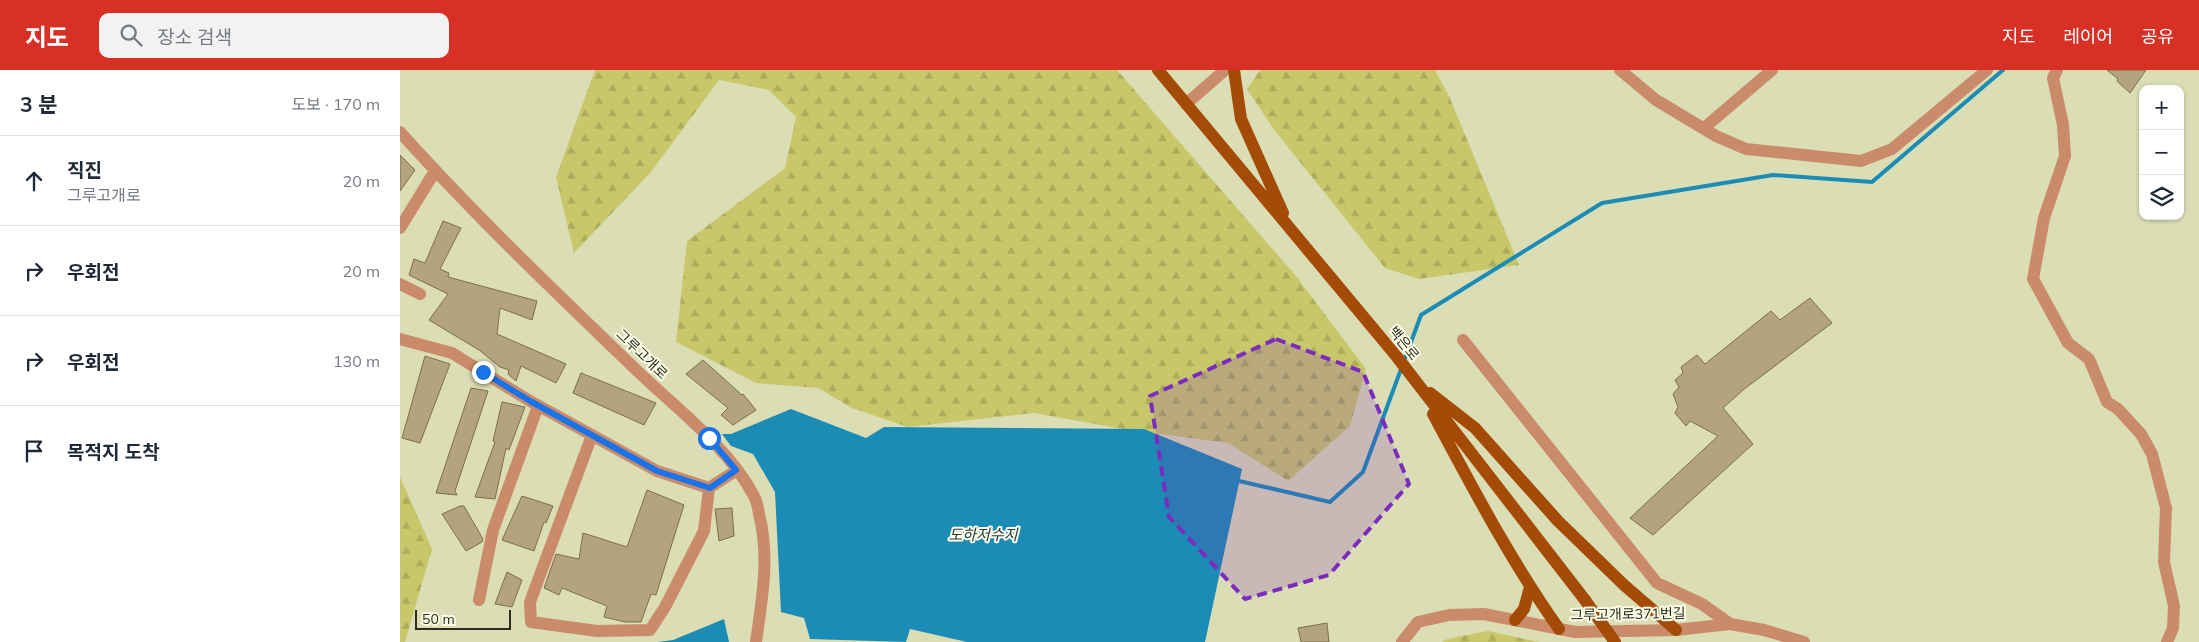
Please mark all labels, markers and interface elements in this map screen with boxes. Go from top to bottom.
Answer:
search box [99,13,449,58]
icon: search [117,21,145,49]
text: 지도 [25,22,69,52]
text: 장소 검색 [157,25,232,49]
text: 지도 [2002,25,2035,48]
text: 레이어 [2063,25,2113,48]
text: 공유 [2141,25,2174,48]
map controls [2139,85,2184,220]
button: + [2139,85,2184,130]
text: 3 분 [20,91,58,117]
text: 도보 · 170 m [291,94,380,114]
button: − [2139,130,2184,175]
text: 직진 [67,158,102,182]
icon: ahead [20,167,48,195]
text: 20 m [343,171,380,191]
button: layers [2139,175,2184,220]
text: 그루고개로 [67,185,141,205]
icon: right [20,257,48,285]
text: 우회전 [67,260,119,284]
text: 20 m [343,261,380,281]
street label: 백은로 [1385,322,1423,364]
street label: 그루고개로 [613,325,671,383]
icon: right [20,347,48,375]
text: 우회전 [67,350,119,374]
text: 130 m [333,351,380,371]
route end [472,361,495,384]
route start [698,427,721,450]
icon: arrive [20,437,48,465]
text: 목적지 도착 [67,440,160,464]
water label: 도하저수지 [948,525,1019,544]
street label: 그루고개로371번길 [1570,604,1686,624]
scale bar [415,607,511,630]
text: 50 m [422,610,455,628]

